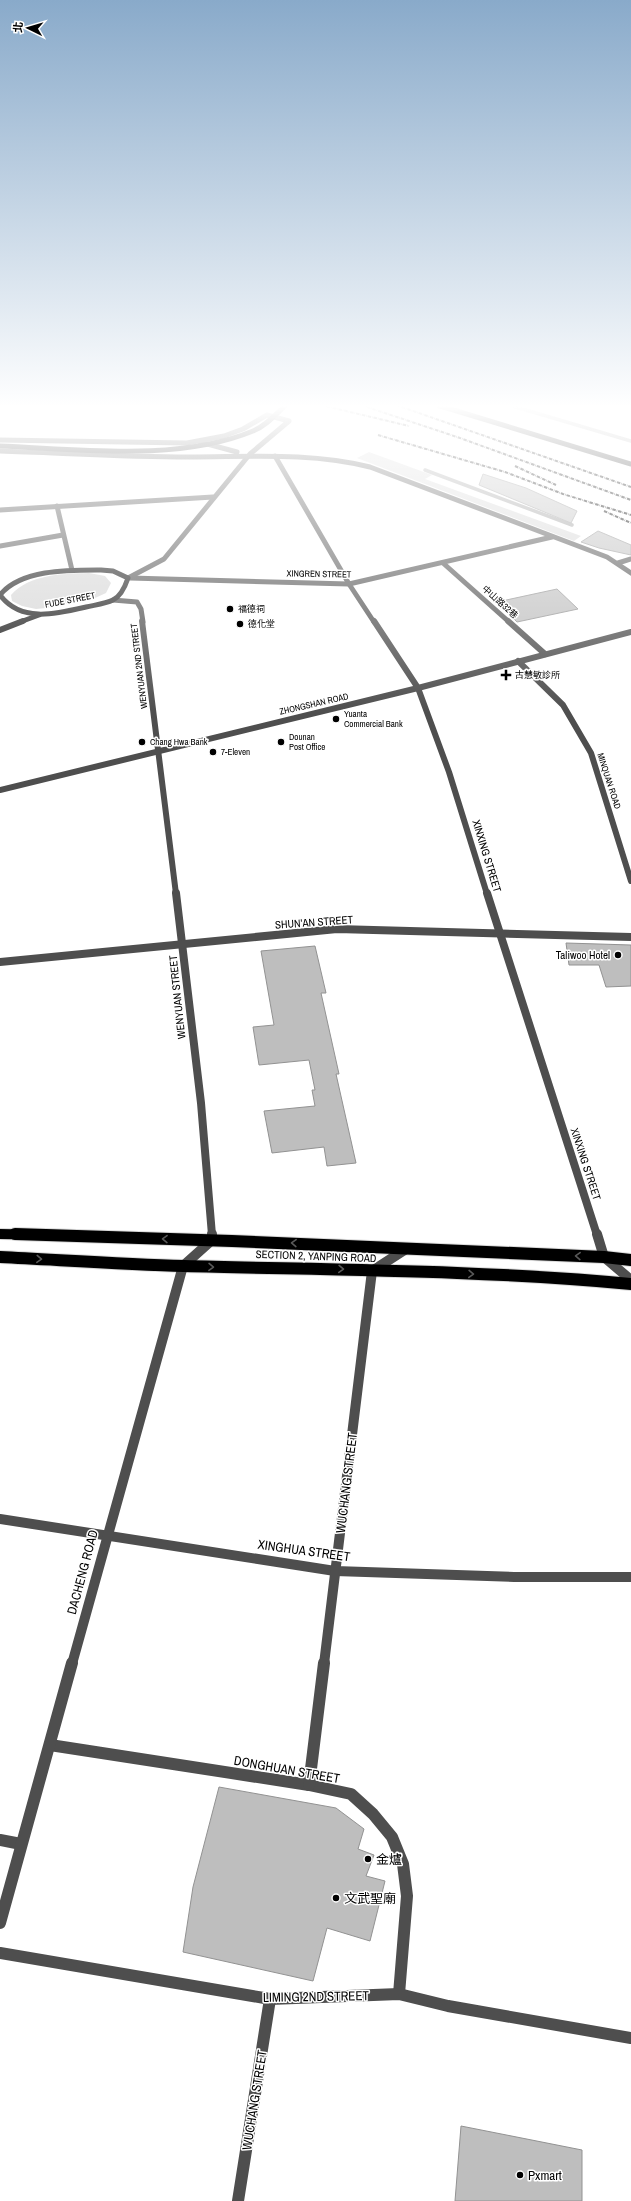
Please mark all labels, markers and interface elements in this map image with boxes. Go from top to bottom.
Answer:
north arrow [8,8,48,48]
text: 北 [11,21,25,33]
street label: XINGREN STREET [287,567,352,581]
street label: 中山路32巷 [480,583,520,621]
street label: FUDE STREET [44,589,97,611]
place label: 福德祠 [238,603,265,615]
marker: 福德祠 [225,604,235,614]
place label: 德化堂 [248,618,275,630]
marker: 德化堂 [235,619,245,629]
street label: WENYUAN 2ND STREET [128,622,150,709]
marker: 古慧敏診所 [500,669,512,681]
place label: 古慧敏診所 [515,669,560,681]
street label: ZHONGSHAN ROAD [278,690,350,718]
place label: Yuanta Commercial Bank [344,708,403,730]
marker: Yuanta Commercial Bank [331,714,341,724]
place label: Dounan Post Office [289,731,325,753]
place label: Chang Hwa Bank [150,736,208,748]
marker: Chang Hwa Bank [137,737,147,747]
marker: Dounan Post Office [276,737,286,747]
place label: 7-Eleven [221,746,250,758]
marker: 7-Eleven [208,747,218,757]
street label: MINQUAN ROAD [594,751,624,811]
street label: XINXING STREET [469,818,505,894]
street label: SHUN’AN STREET [275,912,354,932]
place label: Taliwoo Hotel [556,948,610,962]
marker: Taliwoo Hotel [613,950,623,960]
street label: WENYUAN STREET [166,954,188,1040]
street label: XINXING STREET [568,1126,604,1202]
one-way arrow [162,1235,168,1243]
one-way arrow [291,1239,297,1248]
street label: SECTION 2, YANPING ROAD [255,1247,377,1265]
one-way arrow [575,1252,581,1260]
one-way arrow [36,1255,42,1264]
one-way arrow [208,1263,214,1271]
one-way arrow [338,1265,344,1273]
one-way arrow [468,1270,474,1278]
street label: WUCHANG STREET [332,1431,361,1534]
street label: DACHENG ROAD [63,1528,102,1616]
street label: XINGHUA STREET [257,1536,352,1565]
street label: DONGHUAN STREET [233,1752,342,1787]
place label: 金爐 [376,1851,402,1868]
marker: 金爐 [363,1854,373,1864]
place label: 文武聖廟 [344,1890,396,1907]
marker: 文武聖廟 [331,1893,341,1903]
street label: LIMING 2ND STREET [263,1987,370,2006]
street label: WUCHANG STREET [238,2048,271,2151]
place label: Pxmart [528,2167,562,2184]
marker: Pxmart [515,2170,525,2180]

